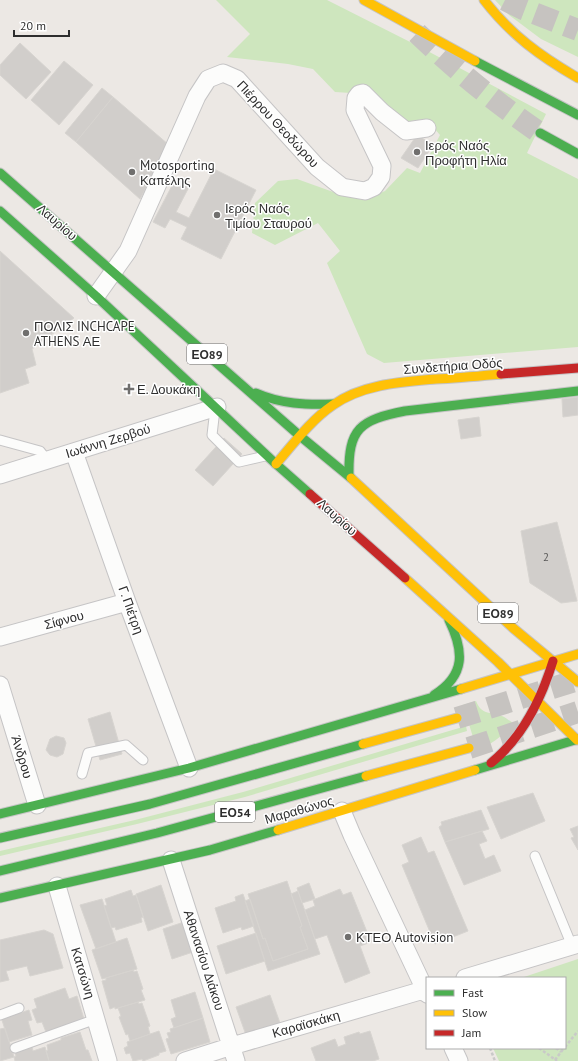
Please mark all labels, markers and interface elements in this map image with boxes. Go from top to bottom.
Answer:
scale bar [14,12,69,38]
text: 20 m [20,18,46,33]
street label: Πιέρρου Θεοδώρου [233,77,323,171]
place label: Ιερός Ναός Προφήτη Ηλία [425,137,507,169]
marker: Ιερός Ναός Προφήτη Ηλία [412,147,422,157]
place label: Motosporting Καπέλης [140,157,215,189]
marker: Motosporting Καπέλης [127,167,137,177]
street label: Λαυρίου [33,200,81,244]
place label: Ιερός Ναός Τιμίου Σταυρού [225,200,312,232]
marker: Ιερός Ναός Τιμίου Σταυρού [212,210,222,220]
place label: ΠΟΛΙΣ INCHCAPE ATHENS ΑΕ [34,318,135,350]
marker: ΠΟΛΙΣ INCHCAPE ATHENS ΑΕ [21,328,31,338]
road number: ΕΟ89 [187,344,227,364]
street label: Συνδετήρια Οδός [403,354,503,378]
place label: Ε. Δουκάκη [137,381,200,398]
marker: Ε. Δουκάκη [124,384,134,394]
street label: Ιωάννη Ζερβού [63,420,153,462]
street label: Λαυρίου [314,495,360,539]
house number: 2 [543,550,549,564]
street label: Γ. Πιέτρη [114,583,148,637]
road number: ΕΟ89 [478,603,518,623]
street label: Σίφνου [42,607,86,633]
street label: Άνδρου [7,734,37,780]
street label: Μαραθώνος [263,792,335,828]
road number: ΕΟ54 [215,802,255,822]
street label: Αθανασίου Διάκου [180,908,228,1012]
place label: ΚΤΕΟ Autovision [356,929,453,946]
marker: ΚΤΕΟ Autovision [343,932,353,942]
street label: Κατσώνη [67,945,99,1001]
legend [426,977,566,1049]
text: Fast [462,985,483,1000]
text: Slow [462,1005,487,1020]
street label: Καραϊσκάκη [270,1006,342,1042]
text: Jam [461,1025,481,1040]

